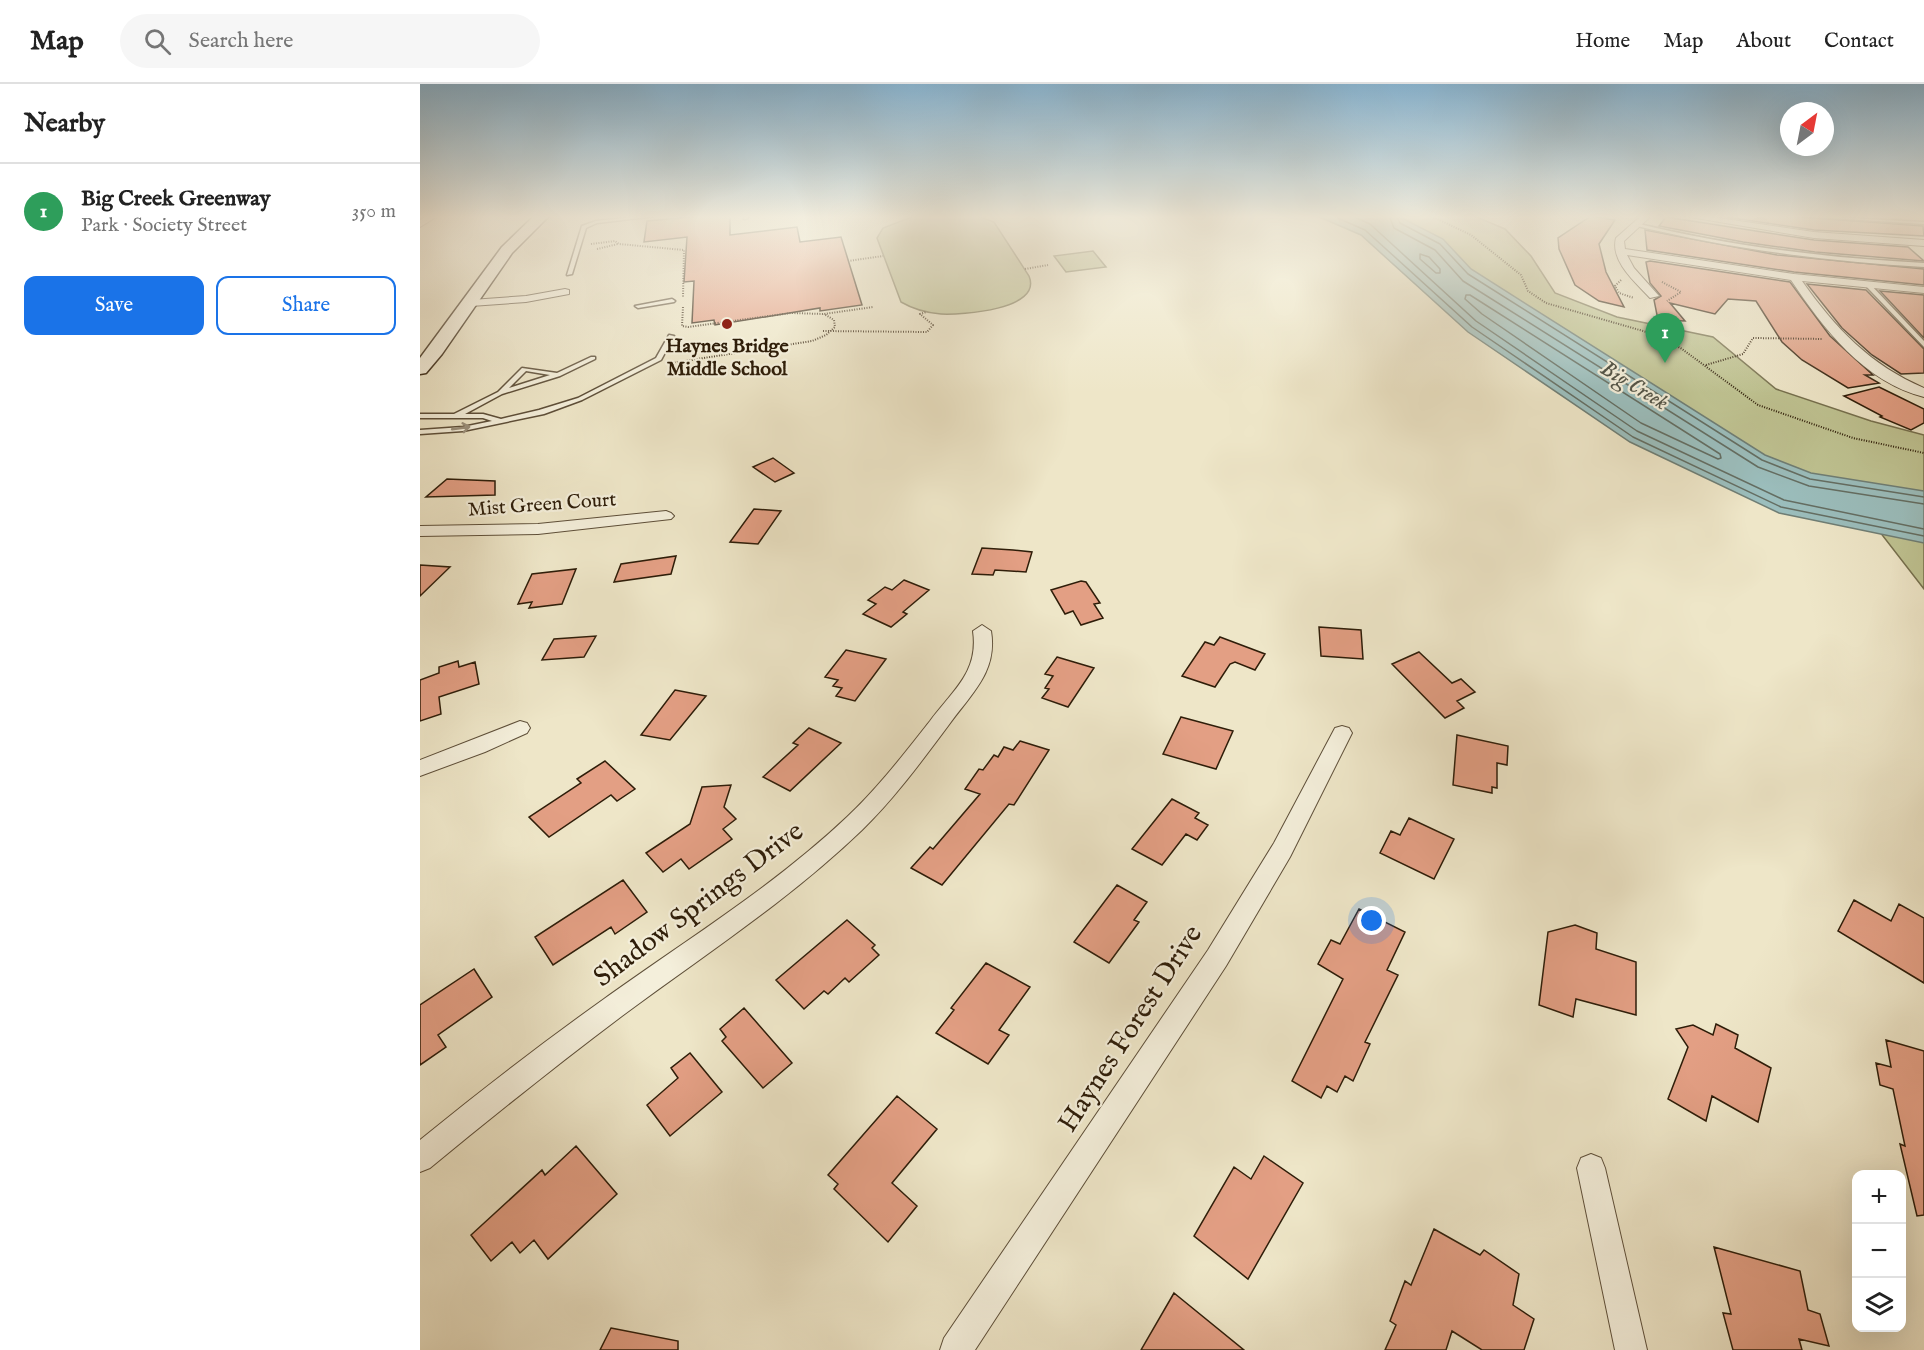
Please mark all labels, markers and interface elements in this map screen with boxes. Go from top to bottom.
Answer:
search box [120,14,540,68]
text: Map [30,24,84,59]
icon: search [141,25,174,58]
text: Search here [189,27,293,55]
text: Home [1575,28,1630,55]
text: Map [1663,28,1703,55]
text: About [1736,28,1791,55]
text: Contact [1824,28,1894,55]
north arrow [1780,102,1834,156]
text: Nearby [24,107,105,140]
text: Big Creek Greenway [81,185,270,213]
text: 1 [40,199,47,224]
text: 350 m [352,199,396,224]
text: Park · Society Street [81,213,247,238]
button: Save [24,276,204,335]
button: Share [216,276,396,335]
pin: 1 [1646,314,1684,363]
marker: Haynes Bridge Middle School [720,317,734,331]
place label: Haynes Bridge Middle School [665,334,789,382]
water label: Big Creek [1595,355,1673,417]
one-way arrow [450,423,470,434]
street label: Mist Green Court [467,487,617,523]
street label: Shadow Springs Drive [587,814,811,995]
your location [1357,906,1386,935]
street label: Haynes Forest Drive [1051,919,1211,1139]
map controls [1852,1170,1906,1332]
button: + [1852,1170,1906,1224]
button: − [1852,1224,1906,1278]
button: layers [1852,1278,1906,1332]

